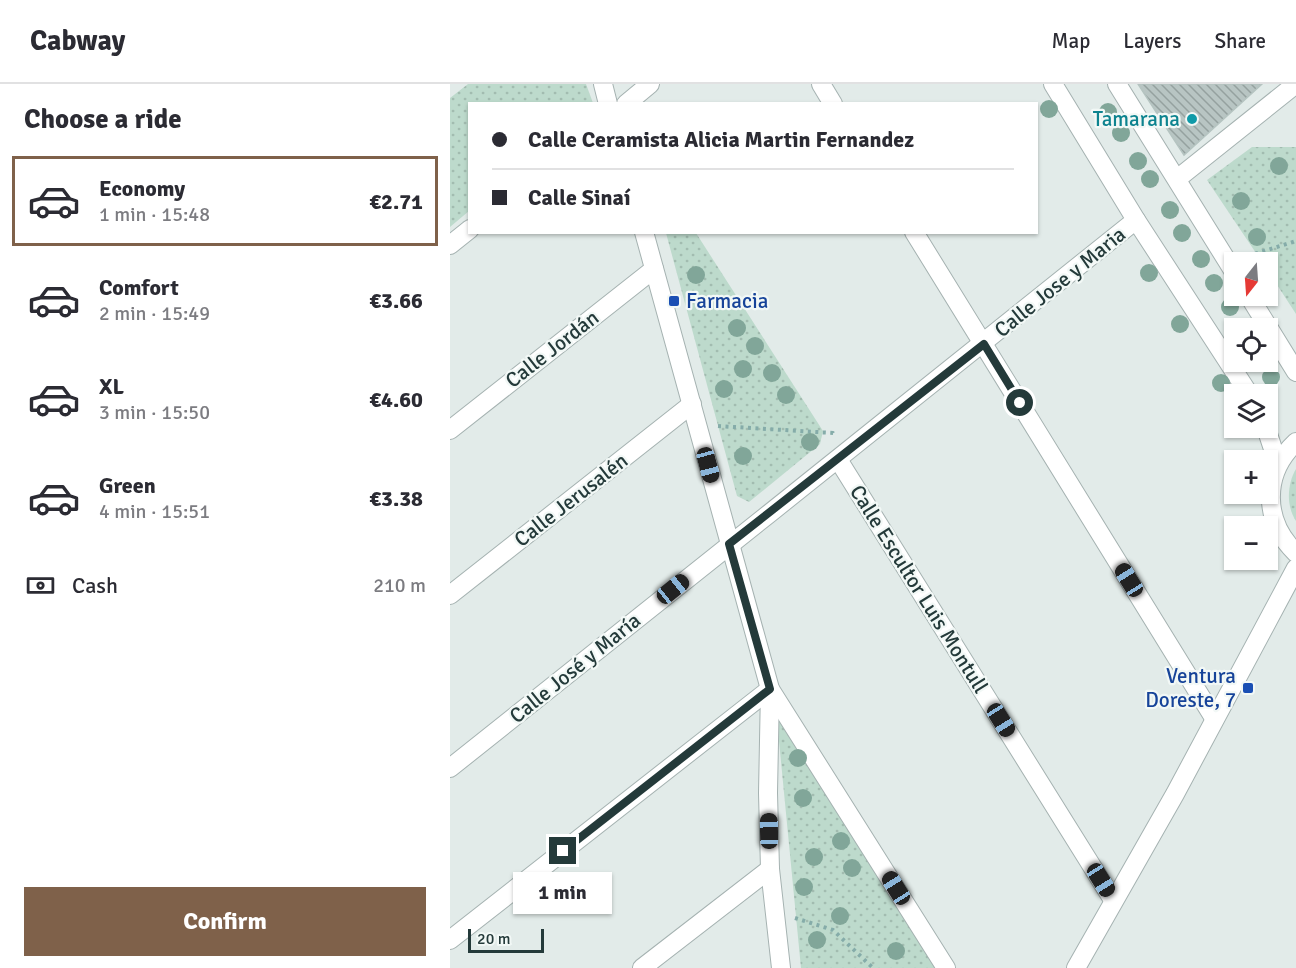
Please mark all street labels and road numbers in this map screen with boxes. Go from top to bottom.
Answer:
street label: Calle Jose y Maria [989,221,1131,343]
street label: Calle Jordán [500,304,604,394]
street label: Calle Jerusalén [509,448,633,552]
street label: Calle Escultor Luis Montull [844,480,994,698]
street label: Calle José y María [504,607,646,729]

